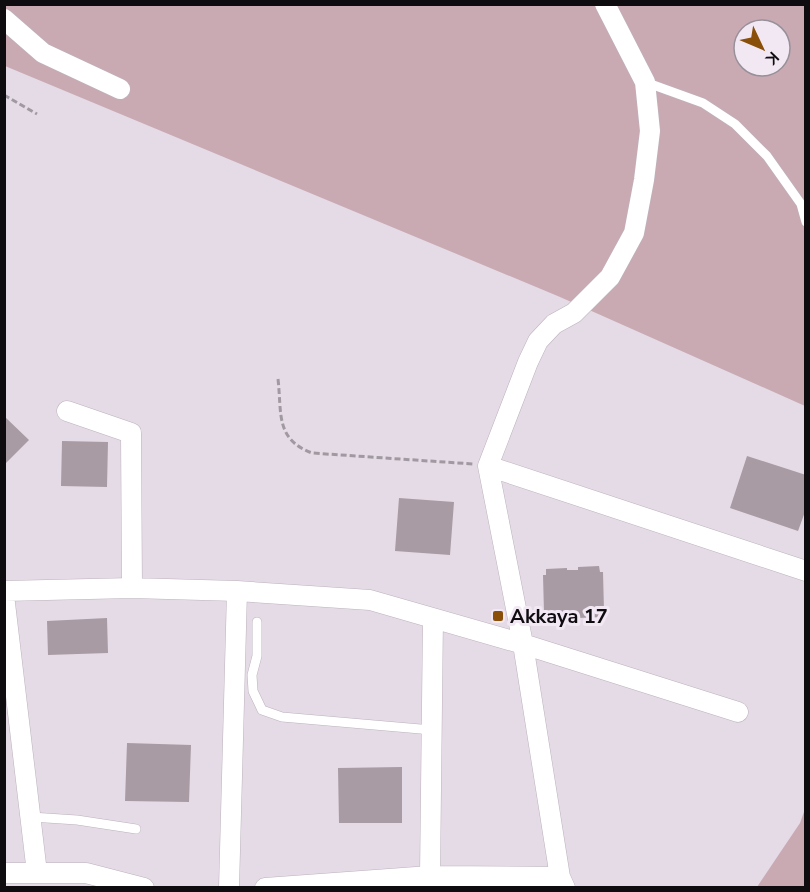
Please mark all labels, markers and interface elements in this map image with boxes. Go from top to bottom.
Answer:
north arrow [732,18,792,78]
text: K [760,46,784,70]
place label: Akkaya 17 [510,603,608,630]
marker: Akkaya 17 [491,609,505,623]

